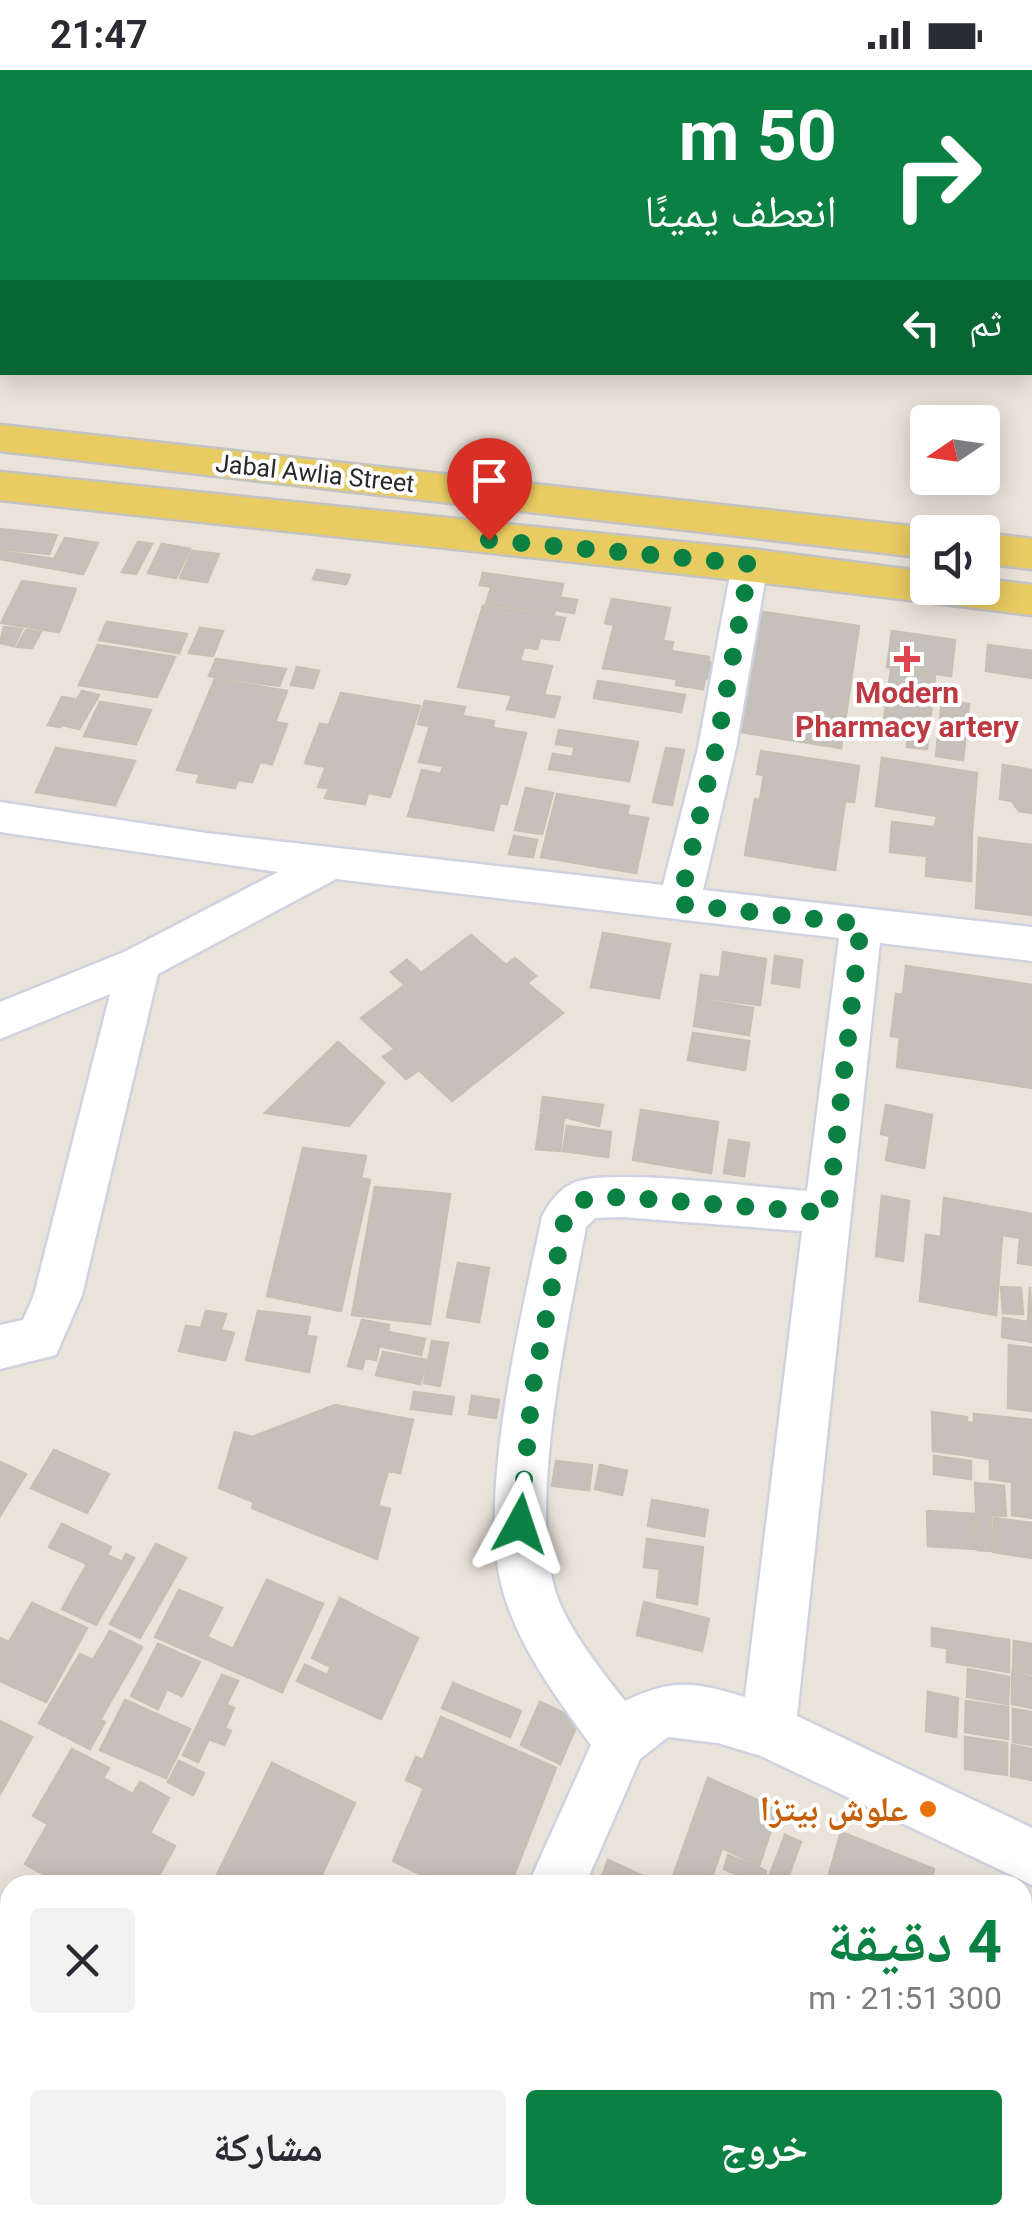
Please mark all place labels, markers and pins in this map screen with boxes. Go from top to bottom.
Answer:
pin [447,438,532,541]
marker: Modern Pharmacy artery [896,648,918,670]
place label: Modern Pharmacy artery [795,675,1020,744]
place label: علوش بيتزا [760,1789,908,1830]
marker: علوش بيتزا [917,1798,939,1820]

